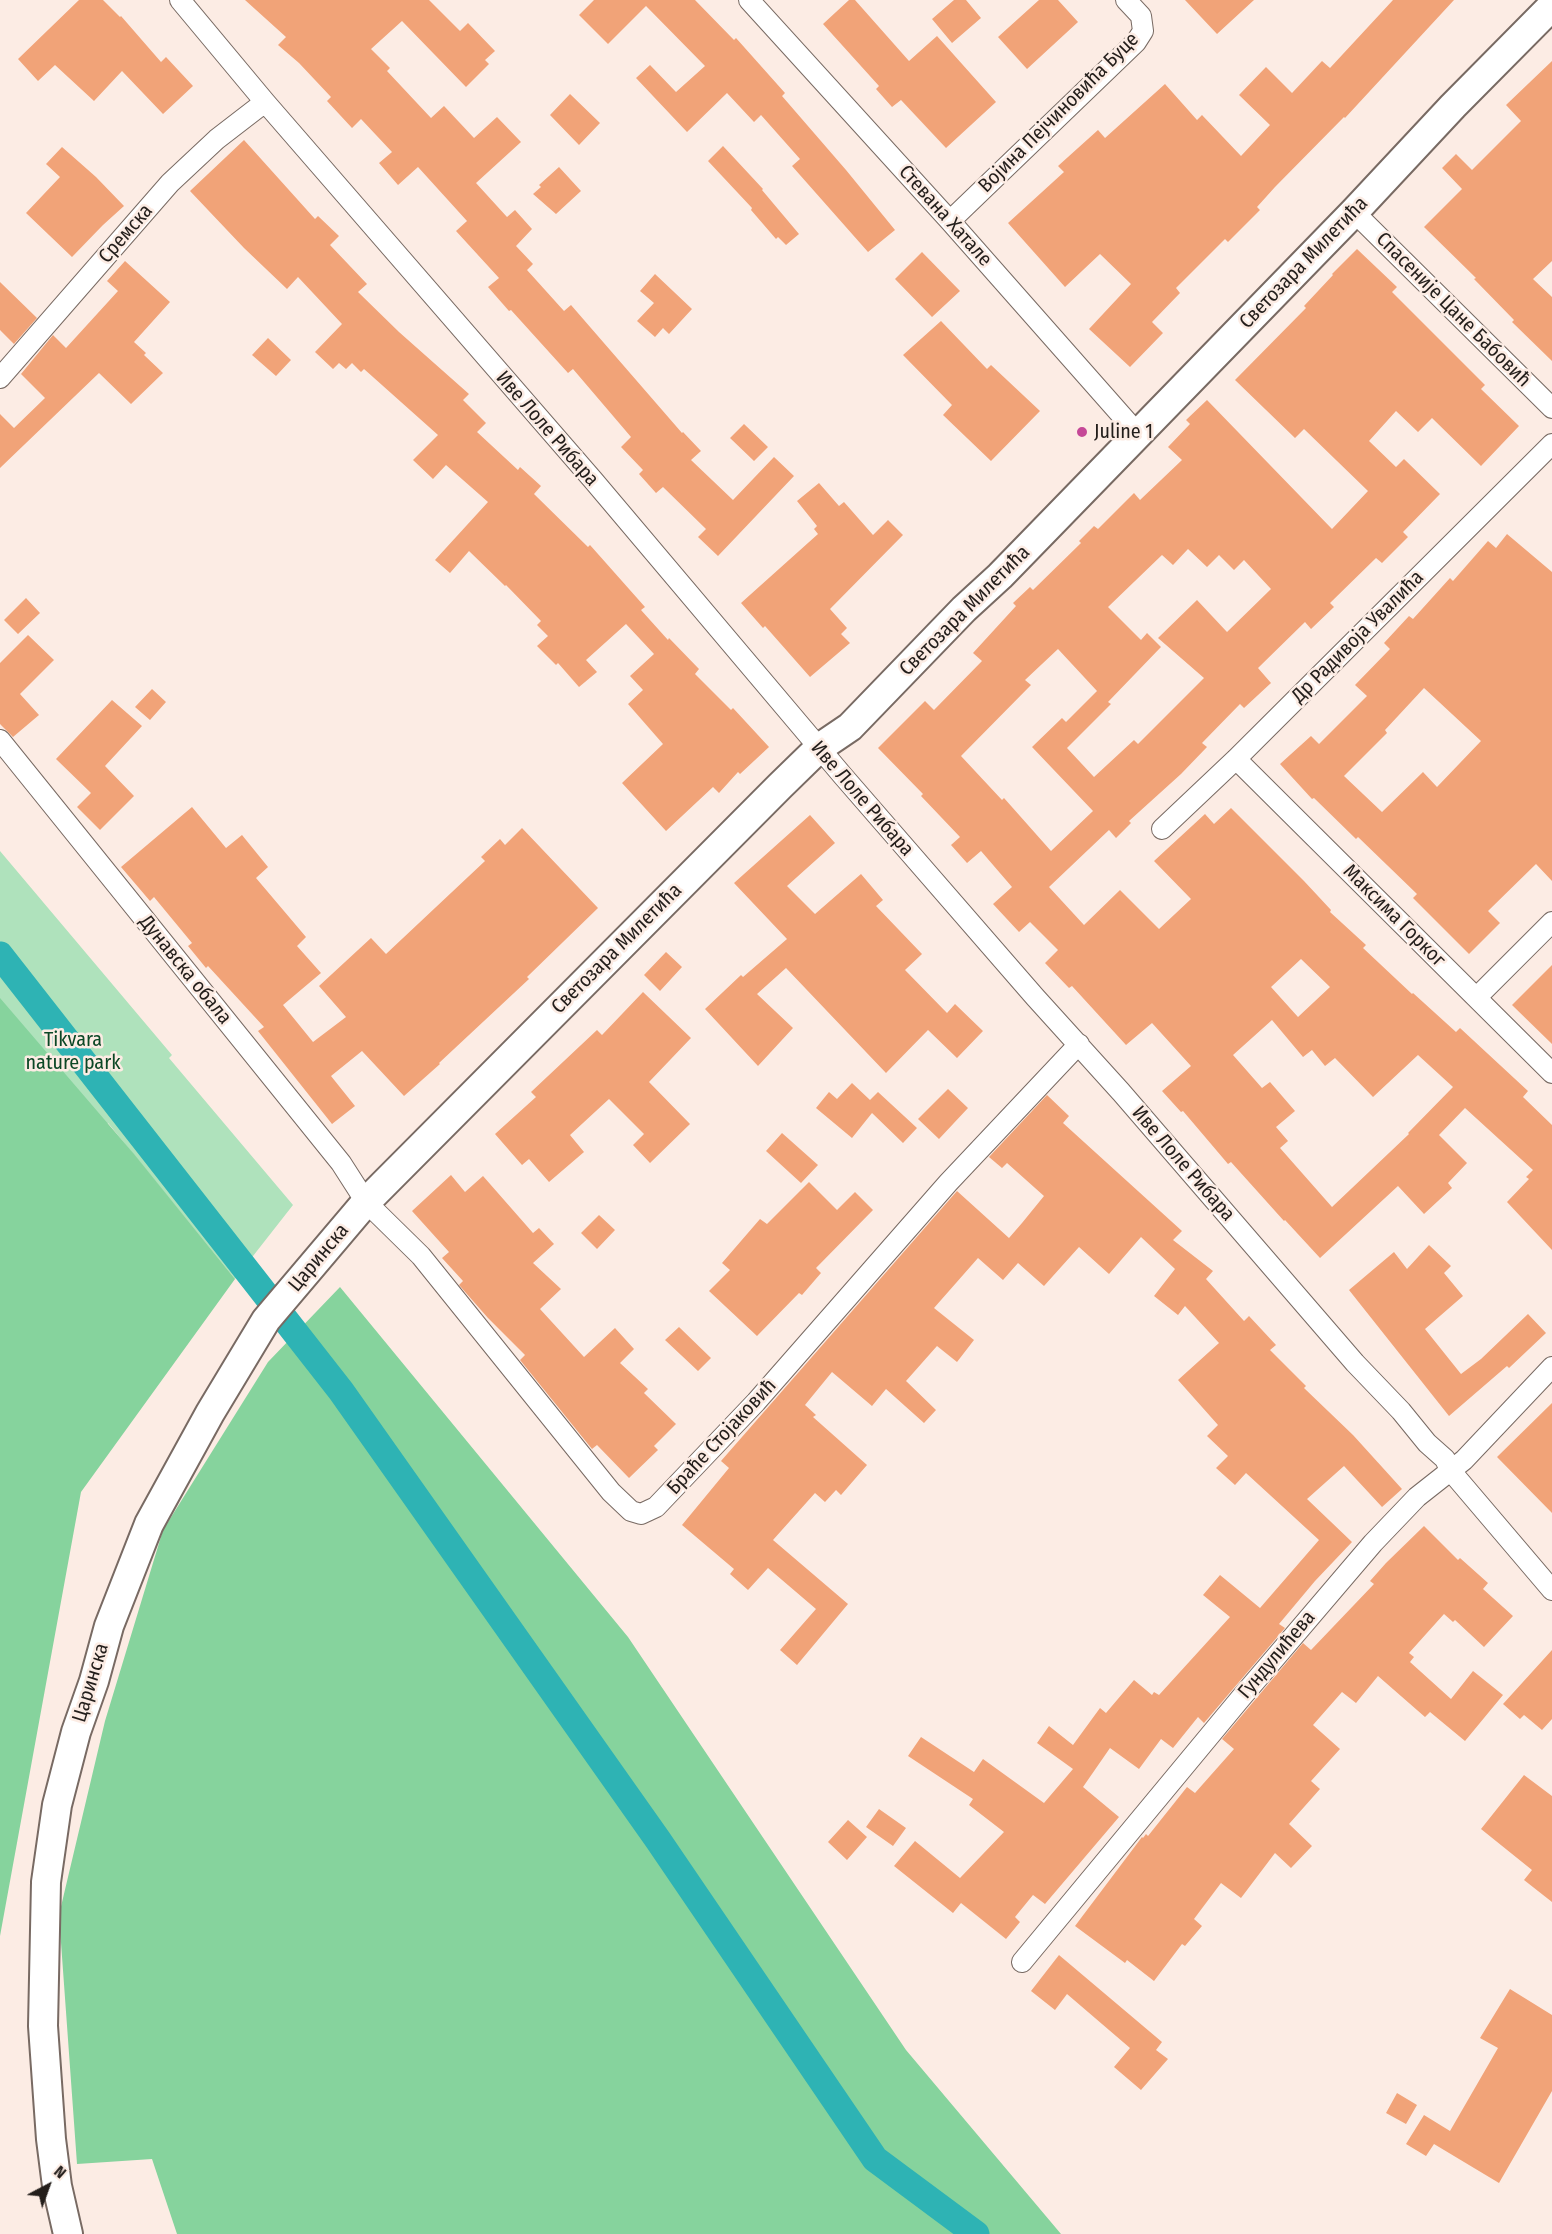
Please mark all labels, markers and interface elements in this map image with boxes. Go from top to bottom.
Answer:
street label: Војина Пејчиновића Буце [974,28,1144,198]
street label: Стевана Хатале [893,160,997,272]
street label: Светозара Милетића [1235,192,1373,334]
street label: Сремска [94,200,158,268]
street label: Спасеније Цане Бабовић [1371,228,1535,392]
street label: Иве Лоле Рибара [490,367,604,491]
place label: Juline 1 [1094,420,1153,444]
marker: Juline 1 [1075,425,1089,439]
street label: Светозара Милетића [895,541,1035,681]
street label: Др Радивоја Увалића [1287,566,1429,708]
street label: Иве Лоле Рибара [805,737,919,861]
street label: Максима Горког [1338,860,1450,972]
street label: Светозара Милетића [547,879,687,1019]
street label: Дунавска обала [134,911,236,1029]
park label: Tikvara nature park [26,1028,120,1075]
street label: Иве Лоле Рибара [1126,1102,1240,1226]
street label: Царинска [284,1219,354,1297]
street label: Браће Стојаковић [662,1374,782,1500]
street label: Гундулићева [1233,1606,1321,1704]
street label: Царинска [68,1641,114,1725]
north arrow [18,2156,78,2216]
text: N [50,2162,70,2182]

